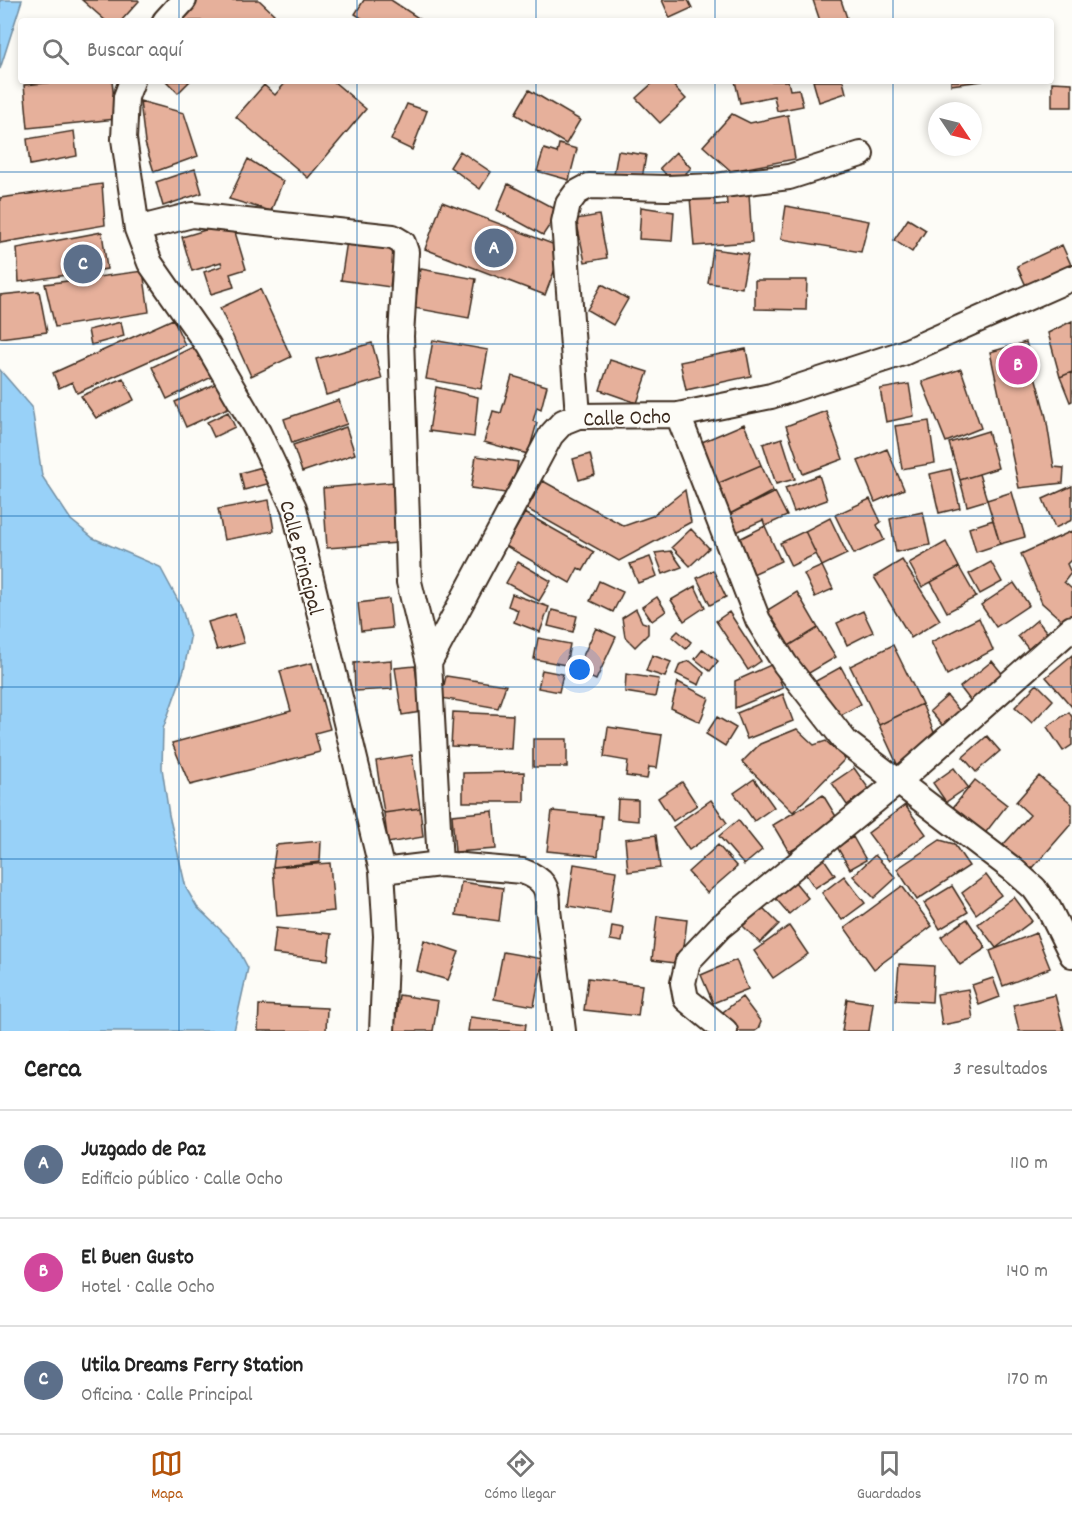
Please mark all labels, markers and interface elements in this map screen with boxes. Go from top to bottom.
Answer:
search box [18,18,1054,84]
icon: search [39,35,72,68]
text: Buscar aquí [87,36,182,67]
north arrow [928,102,982,156]
pin: A [474,226,514,270]
pin: C [64,242,103,286]
pin: B [998,342,1038,388]
street label: Calle Ocho [583,402,671,437]
street label: Calle Principal [269,497,330,619]
your location [565,655,594,684]
text: Cerca [24,1052,81,1089]
text: 3 resultados [953,1056,1048,1084]
text: Juzgado de Paz [81,1135,206,1166]
text: A [38,1150,49,1178]
text: 110 m [1010,1150,1048,1178]
text: Edificio público · Calle Ocho [81,1166,283,1194]
text: El Buen Gusto [81,1243,194,1274]
text: B [39,1258,48,1286]
text: 140 m [1006,1258,1048,1286]
text: Hotel · Calle Ocho [81,1274,215,1302]
text: Utila Dreams Ferry Station [81,1351,303,1382]
text: C [39,1366,48,1394]
text: 170 m [1007,1366,1048,1394]
text: Oficina · Calle Principal [81,1382,252,1410]
tab: Mapa [150,1447,183,1506]
tab: Cómo llegar [484,1447,556,1506]
tab: Guardados [857,1447,922,1506]

